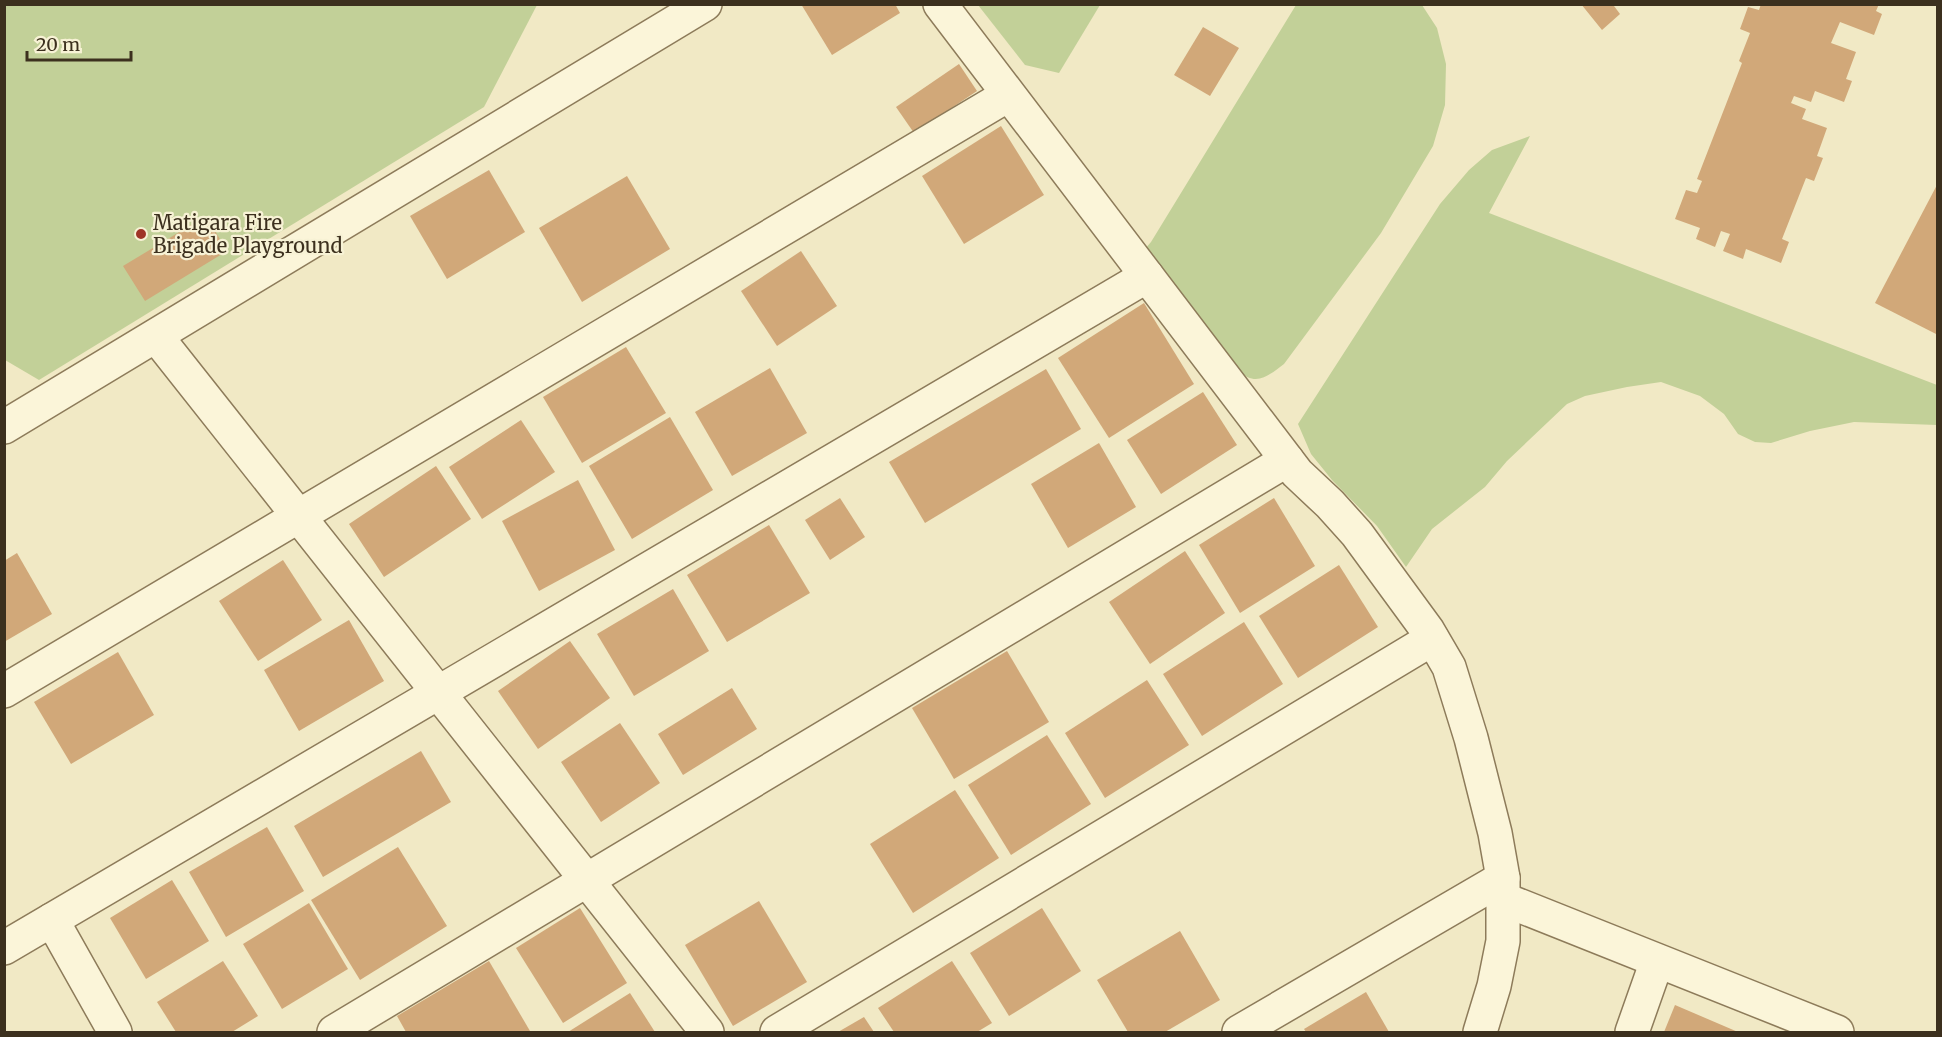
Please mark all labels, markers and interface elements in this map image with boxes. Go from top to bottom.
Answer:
scale bar [27,24,130,62]
text: 20 m [36,33,80,56]
place label: Matigara Fire Brigade Playground [153,210,343,258]
marker: Matigara Fire Brigade Playground [134,227,148,241]

